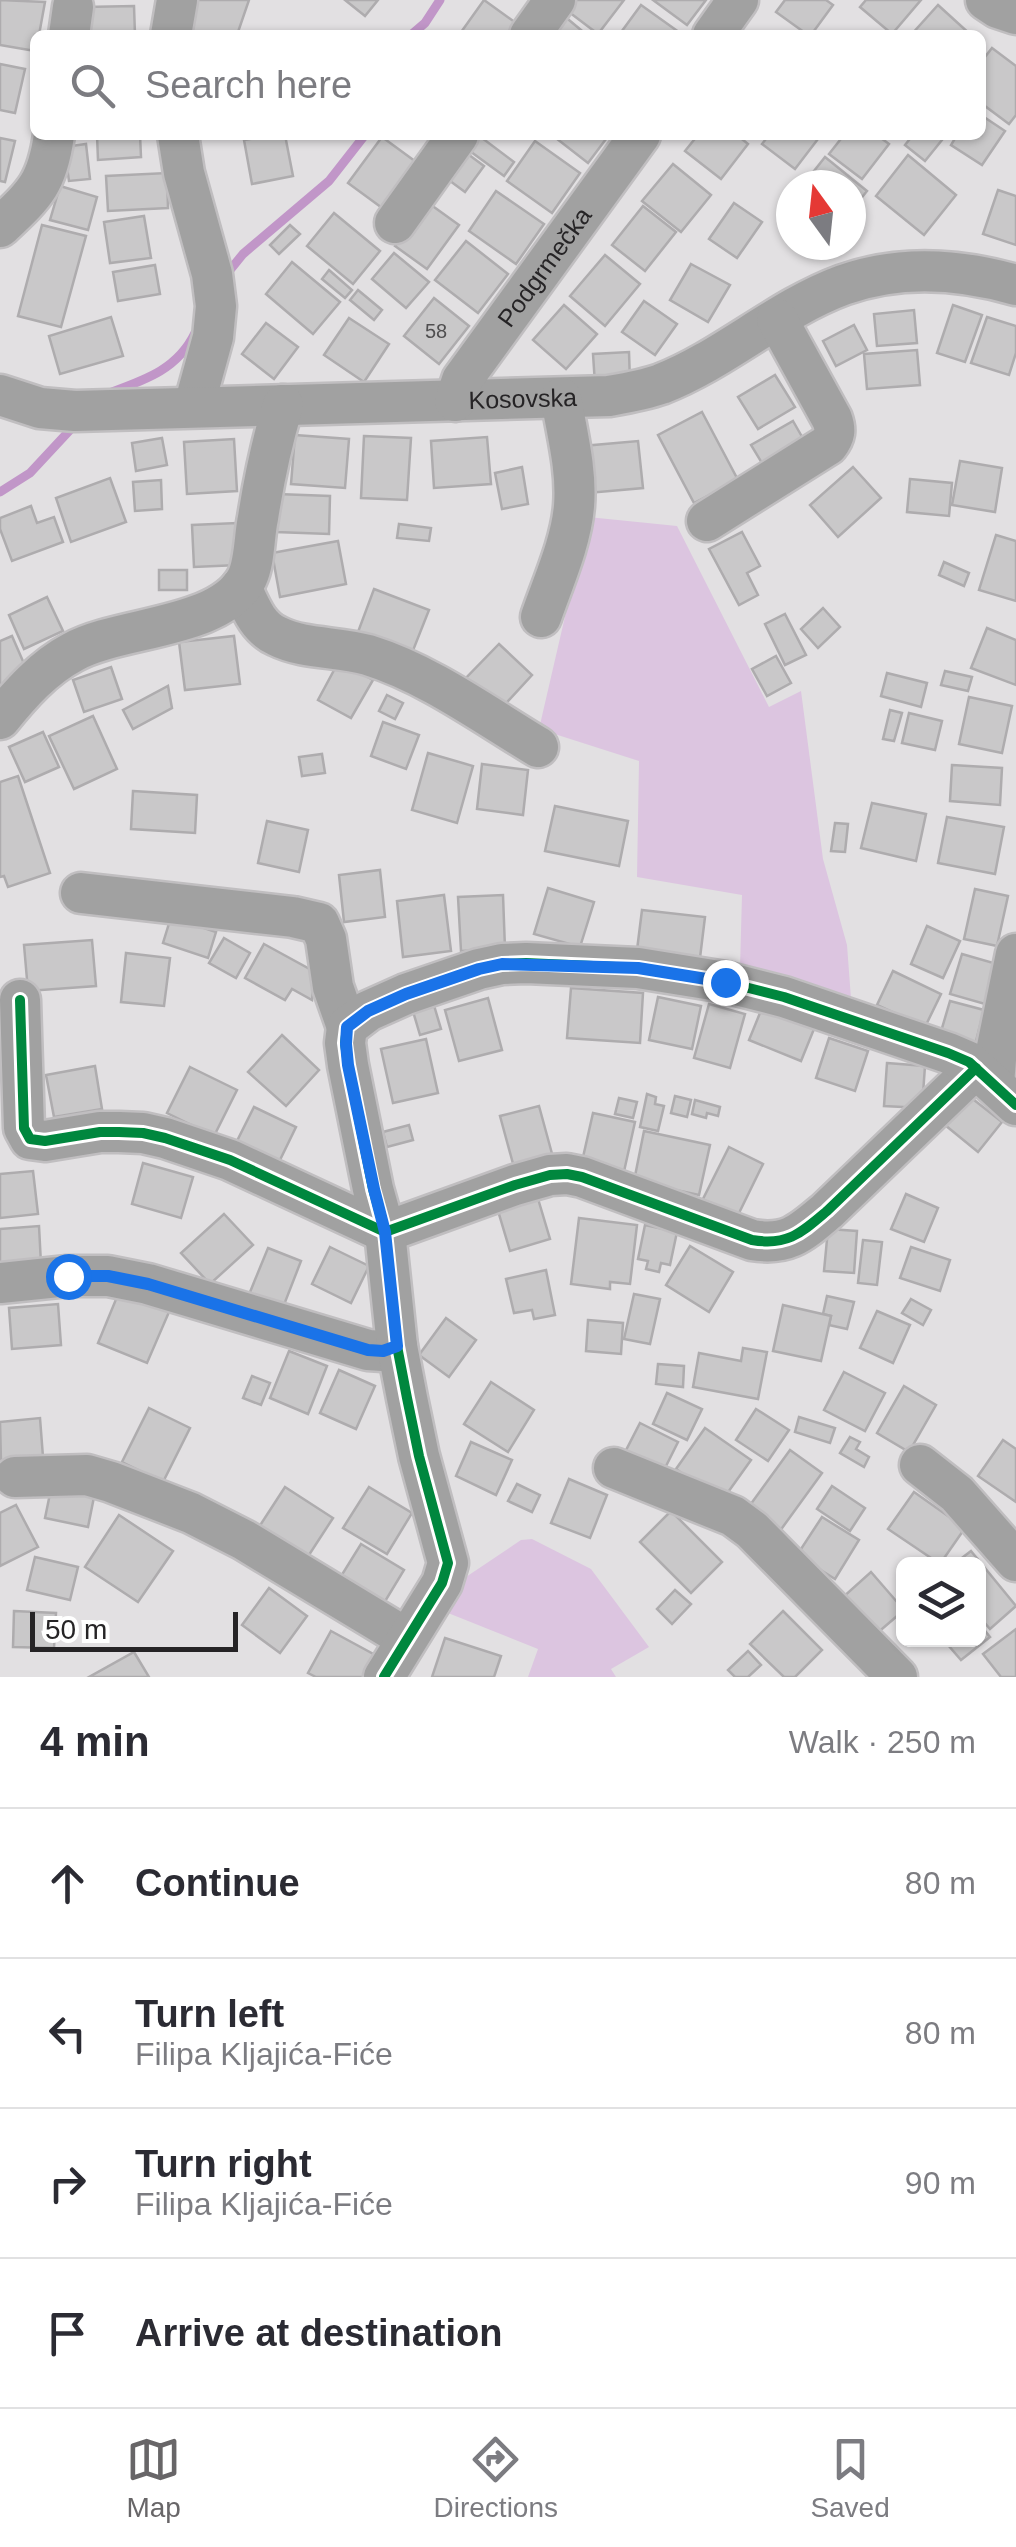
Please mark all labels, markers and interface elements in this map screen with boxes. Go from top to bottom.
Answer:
search box [30,30,986,140]
icon: search [65,58,120,113]
text: Search here [145,64,352,106]
north arrow [776,170,866,260]
street label: Podgrmečka [492,202,597,332]
house number: 58 [425,320,447,342]
street label: Kosovska [468,383,577,414]
route end [703,960,749,1006]
route start [46,1254,92,1300]
map controls [896,1557,986,1647]
button: layers [896,1557,986,1647]
scale bar [30,1607,238,1652]
text: 50 m [45,1614,107,1645]
text: 4 min [40,1718,150,1765]
text: Walk · 250 m [789,1724,976,1760]
icon: ahead [40,1856,95,1911]
text: Continue [135,1862,300,1904]
text: 80 m [905,1865,976,1901]
text: Turn left [135,1993,284,2035]
icon: left [40,2006,95,2061]
text: 80 m [905,2015,976,2051]
text: Filipa Kljajića-Fiće [135,2036,393,2072]
text: Turn right [135,2143,312,2185]
icon: right [40,2156,95,2211]
text: 90 m [905,2165,976,2201]
text: Filipa Kljajića-Fiće [135,2186,393,2222]
icon: arrive [40,2306,95,2361]
text: Arrive at destination [135,2312,502,2354]
tab: Map [126,2432,181,2524]
tab: Directions [434,2432,558,2524]
tab: Saved [810,2432,890,2524]

